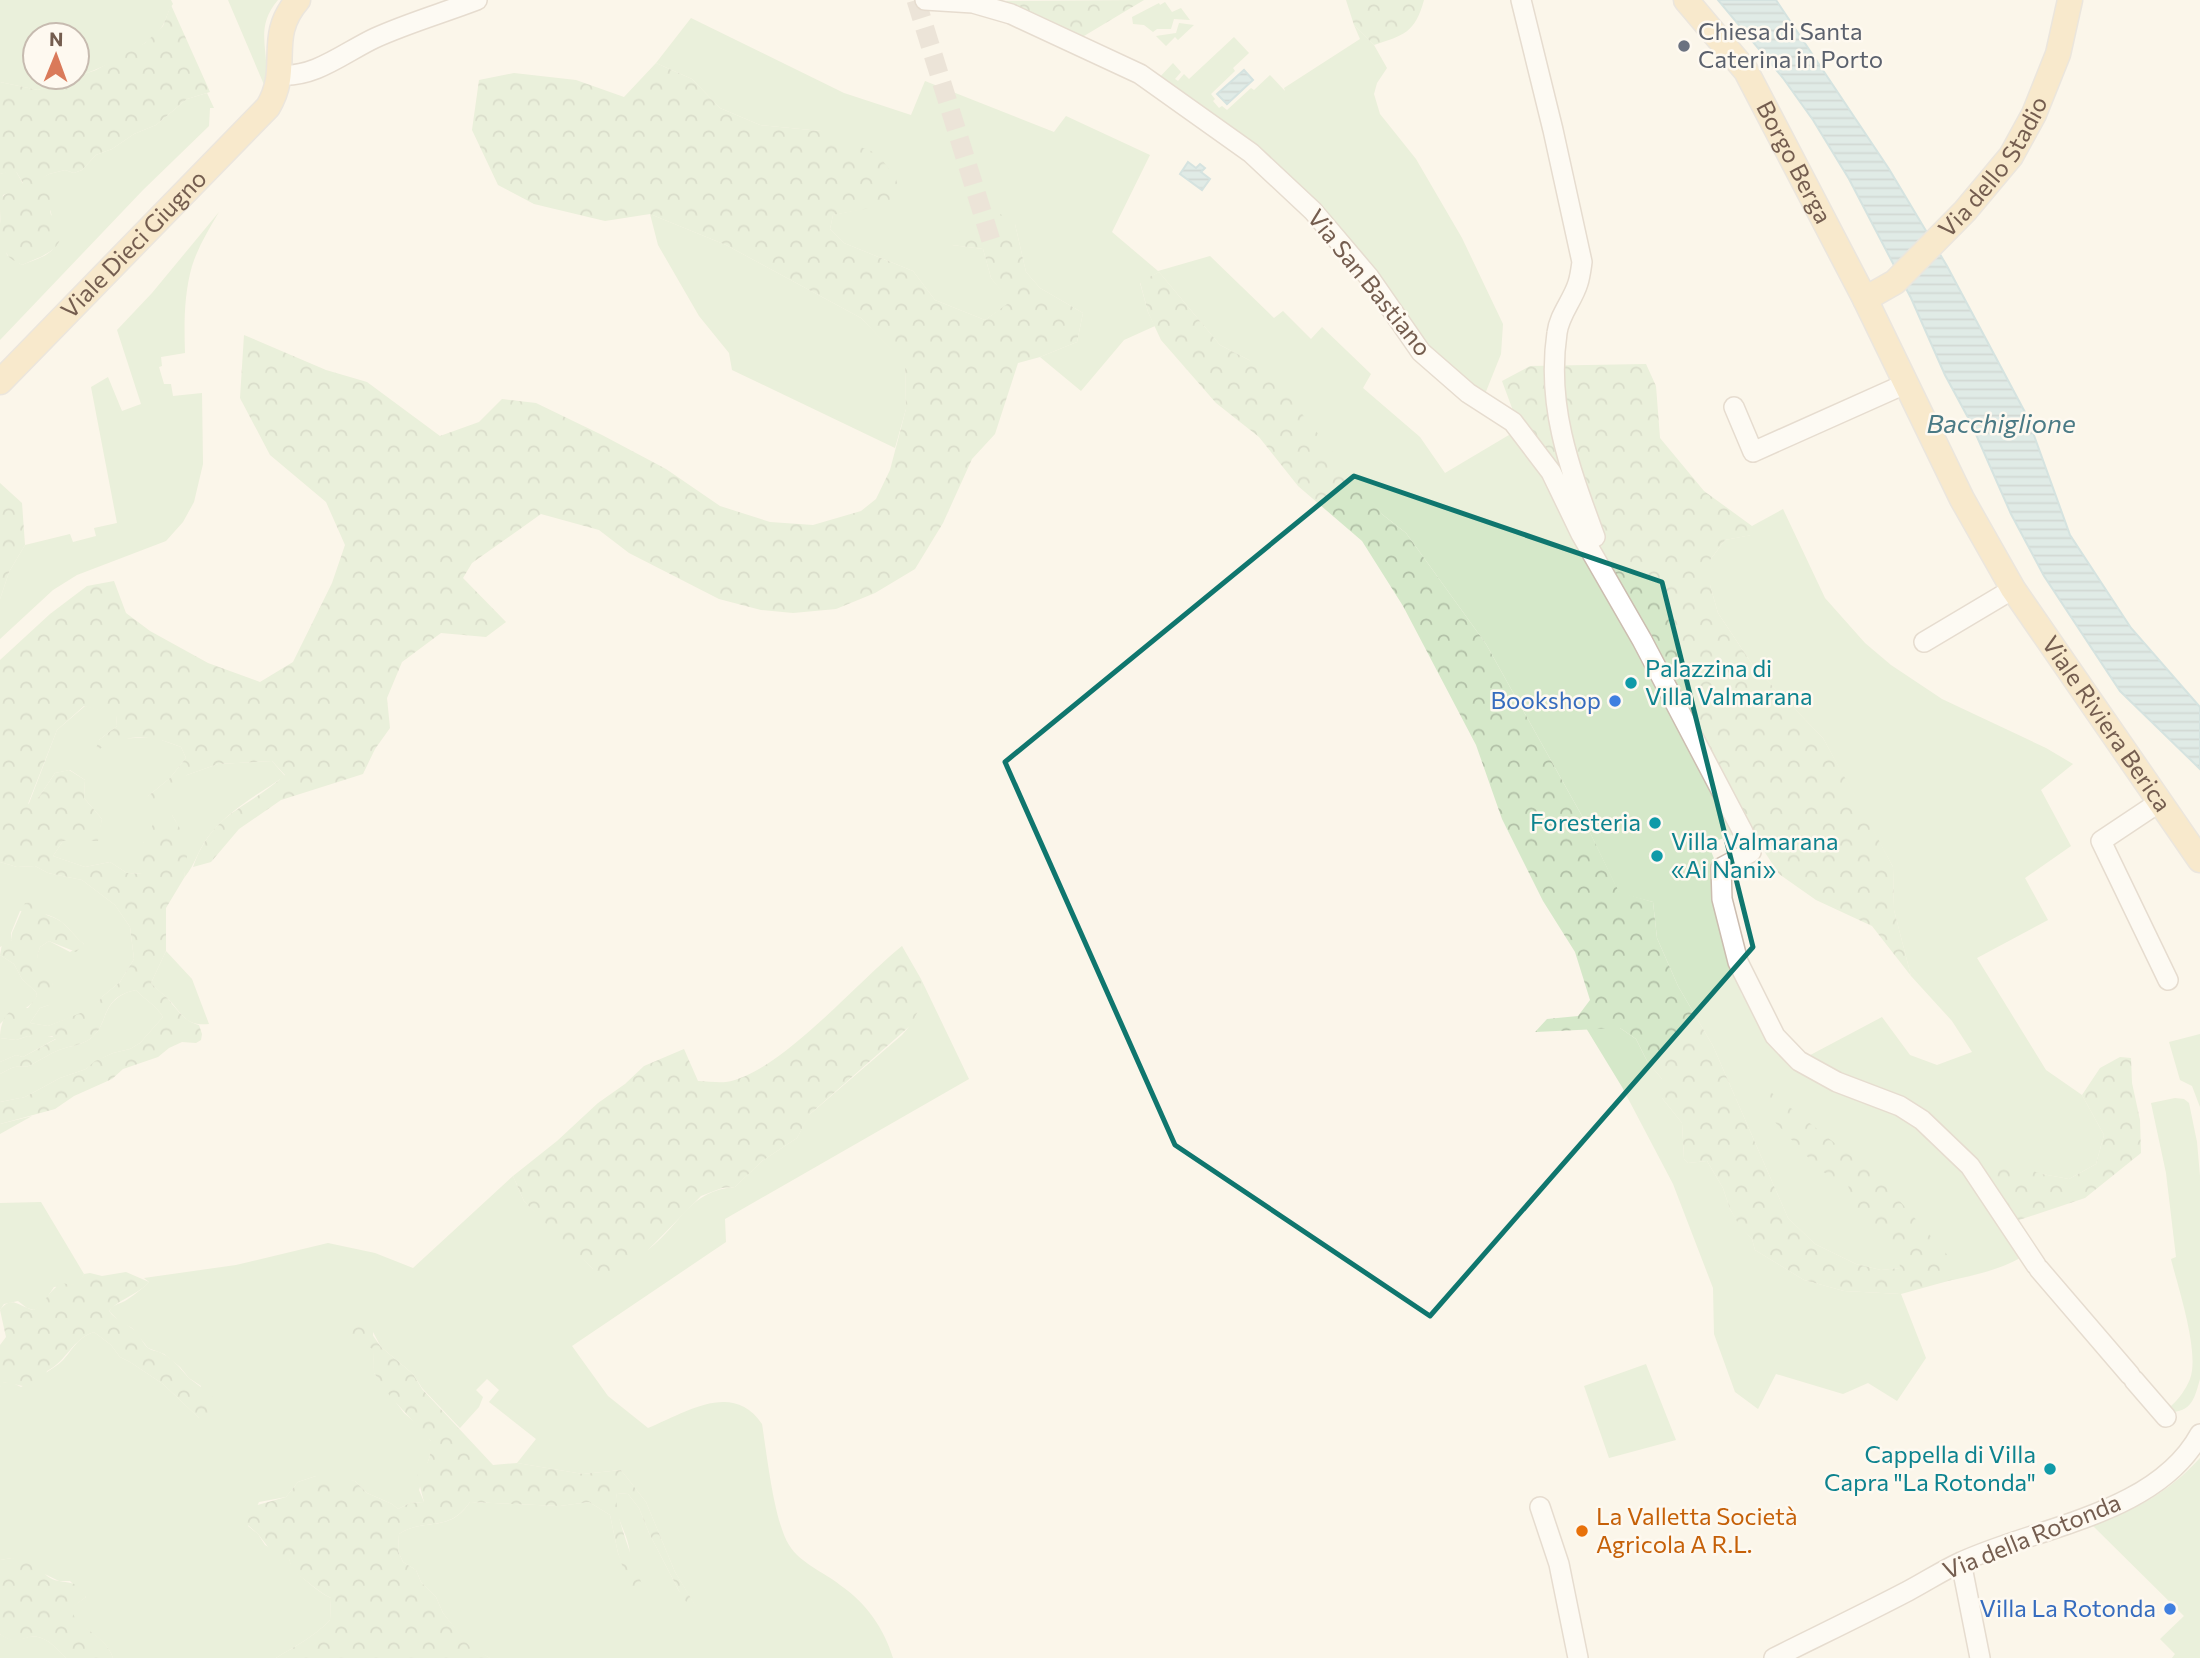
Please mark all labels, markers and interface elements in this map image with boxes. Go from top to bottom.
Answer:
place label: Chiesa di Santa Caterina in Porto [1698,16,1883,73]
north arrow [21,21,91,91]
text: N [49,27,64,50]
marker: Chiesa di Santa Caterina in Porto [1676,38,1692,54]
street label: Via dello Stadio [1932,92,2053,242]
street label: Borgo Berga [1751,95,1839,228]
street label: Viale Dieci Giugno [54,163,212,324]
street label: Via San Bastiano [1302,203,1438,361]
water label: Bacchiglione [1926,407,2076,438]
street label: Viale Riviera Berica [2037,630,2178,817]
place label: Palazzina di Villa Valmarana [1645,653,1813,710]
marker: Palazzina di Villa Valmarana [1623,675,1639,691]
place label: Bookshop [1491,685,1601,714]
marker: Bookshop [1607,693,1623,709]
place label: Foresteria [1530,807,1641,836]
marker: Foresteria [1647,815,1663,831]
place label: Villa Valmarana «Ai Nani» [1671,826,1839,883]
marker: Villa Valmarana «Ai Nani» [1649,848,1665,864]
place label: Cappella di Villa Capra "La Rotonda" [1824,1439,2036,1496]
marker: Cappella di Villa Capra "La Rotonda" [2042,1461,2058,1477]
street label: Via della Rotonda [1938,1487,2125,1585]
place label: La Valletta Società Agricola A R.L. [1596,1501,1797,1558]
marker: La Valletta Società Agricola A R.L. [1574,1523,1590,1539]
place label: Villa La Rotonda [1979,1593,2156,1622]
marker: Villa La Rotonda [2162,1601,2178,1617]

